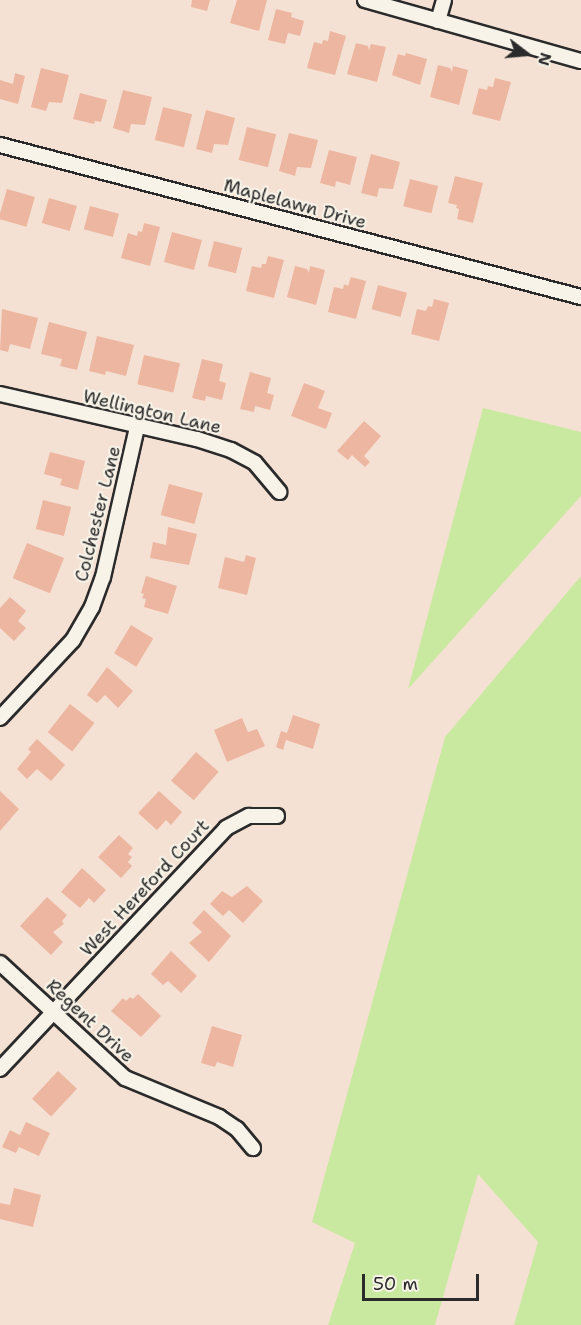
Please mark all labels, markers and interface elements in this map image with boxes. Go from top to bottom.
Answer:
north arrow [497,24,557,84]
text: N [533,50,557,68]
street label: Maplelawn Drive [221,175,369,233]
street label: Wellington Lane [81,386,223,438]
street label: Colchester Lane [71,444,125,584]
street label: West Hereford Court [76,815,214,961]
street label: Regent Drive [42,975,138,1067]
scale bar [365,1262,482,1300]
text: 50 m [373,1272,418,1296]

